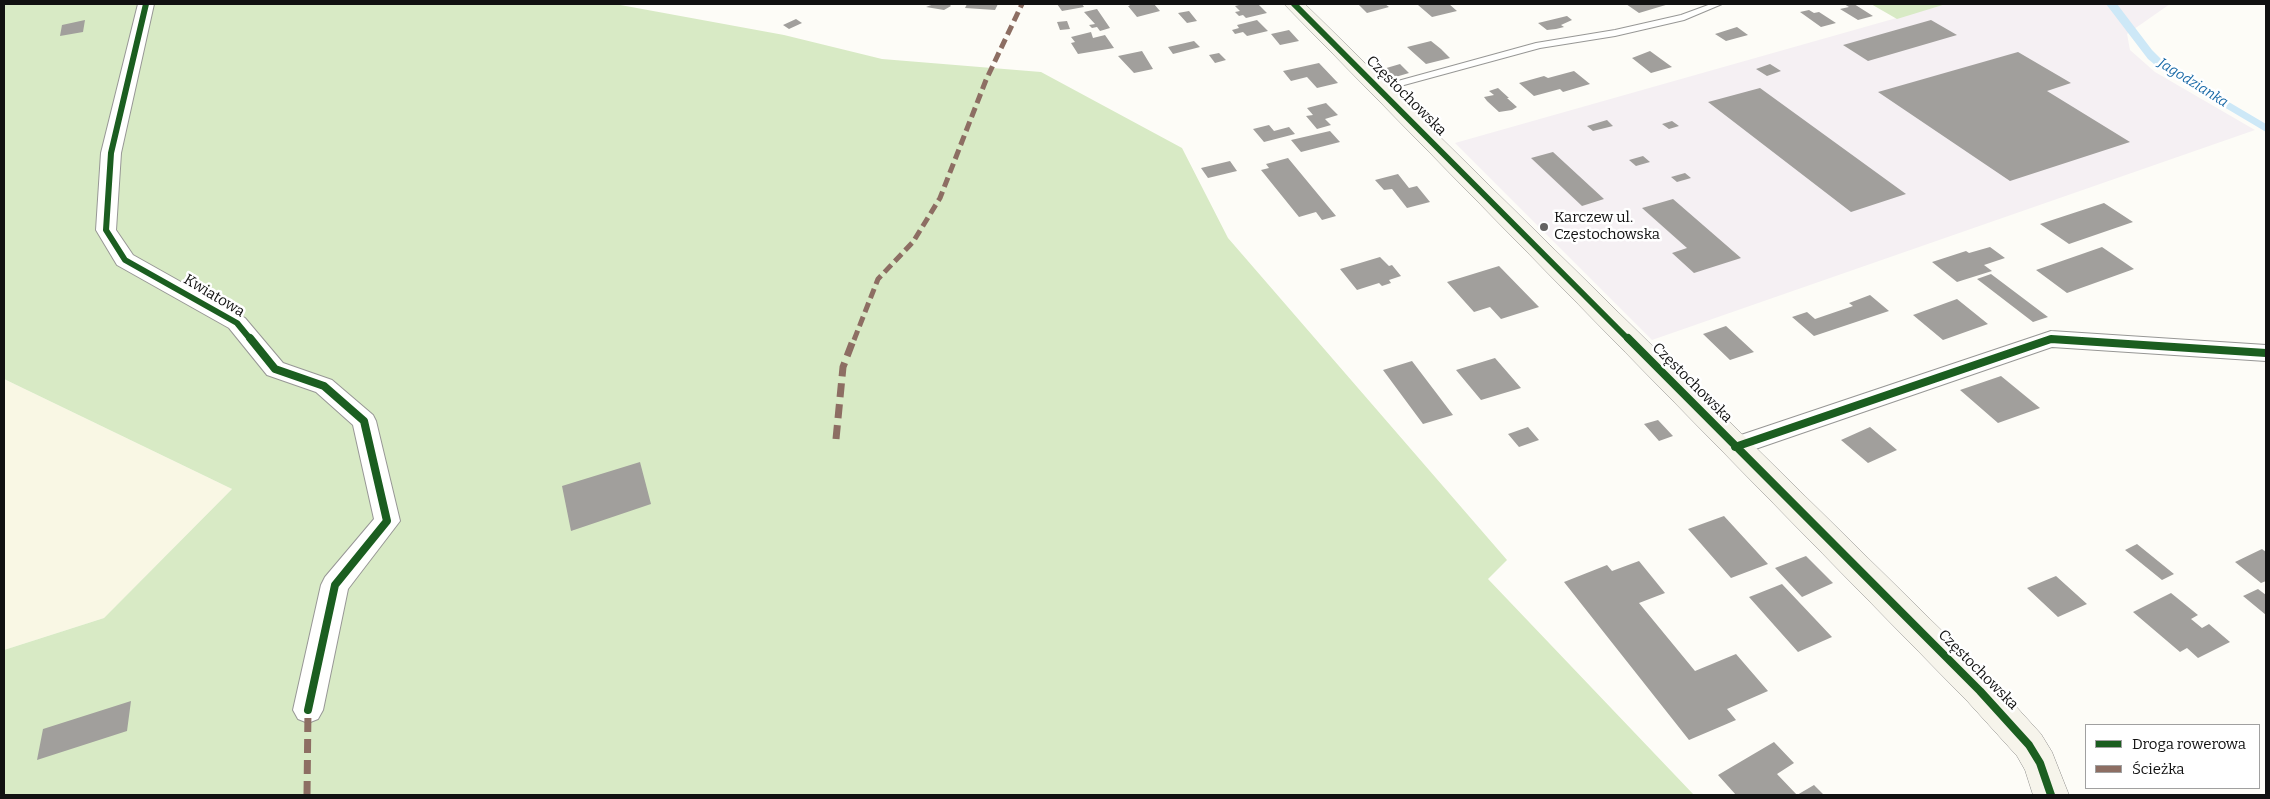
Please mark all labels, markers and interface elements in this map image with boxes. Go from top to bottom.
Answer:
street label: Częstochowska [1362,52,1450,140]
water label: Jagodzianka [2155,55,2231,111]
place label: Karczew ul. Częstochowska [1554,209,1660,244]
marker: Karczew ul. Częstochowska [1538,221,1550,233]
street label: Kwiatowa [180,271,248,321]
street label: Częstochowska [1648,339,1736,427]
street label: Częstochowska [1934,626,2022,714]
legend [2085,724,2260,789]
text: Droga rowerowa [2132,735,2246,753]
text: Ścieżka [2132,760,2184,778]

